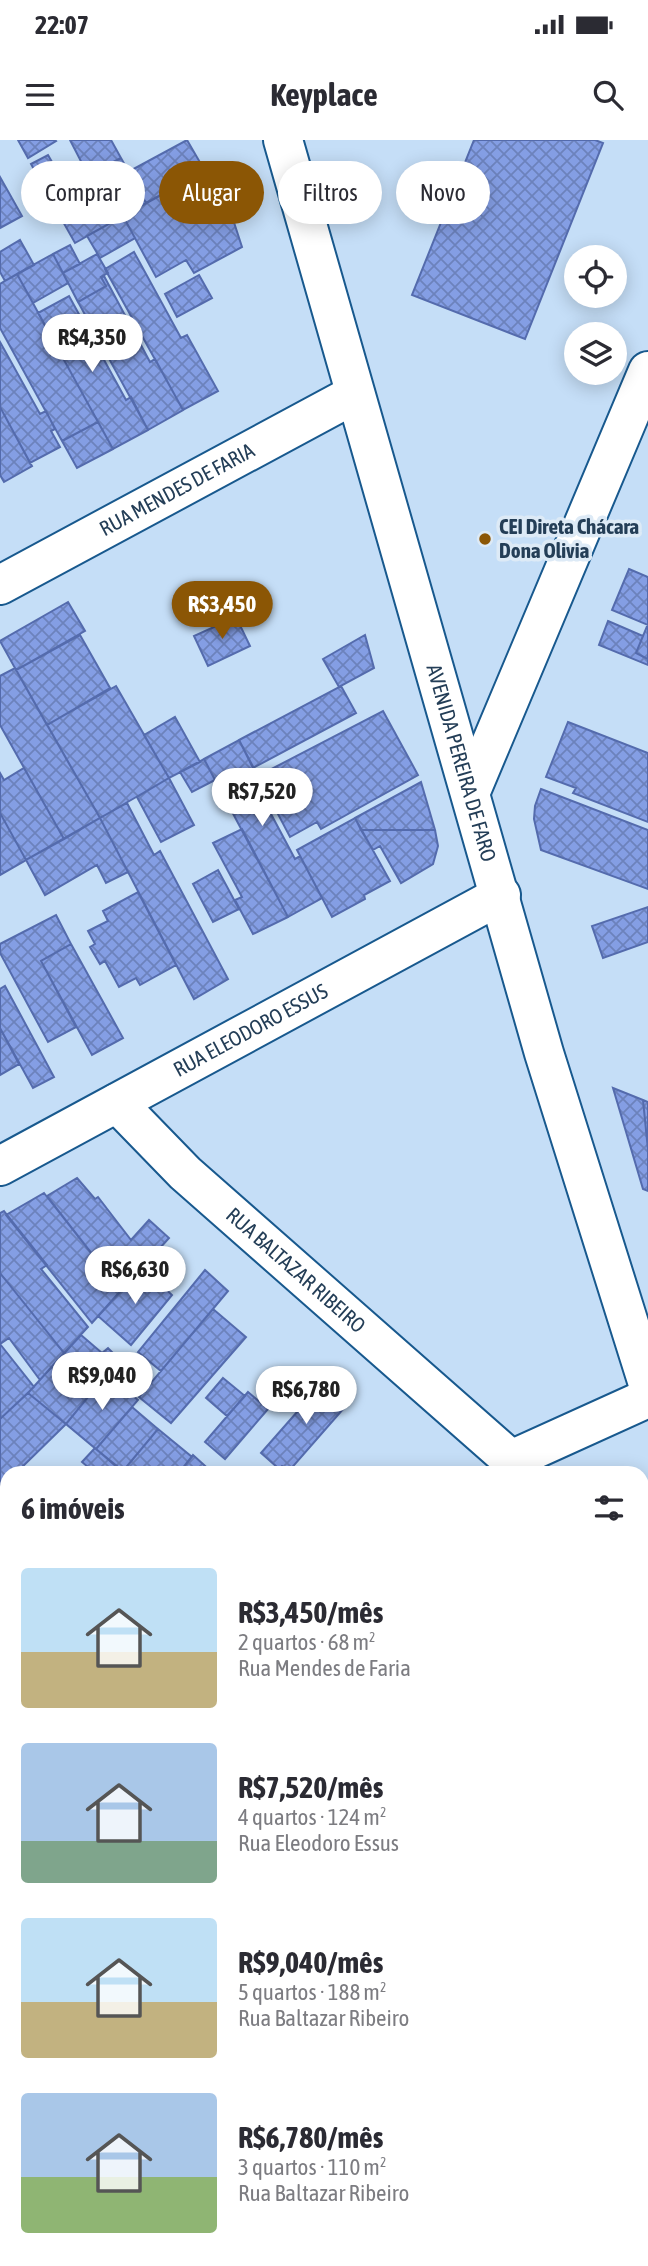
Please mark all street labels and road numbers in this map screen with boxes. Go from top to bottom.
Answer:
street label: RUA MENDES DE FARIA [95,437,259,540]
street label: AVENIDA PEREIRA DE FARO [422,661,502,864]
street label: RUA ELEODORO ESSUS [169,978,332,1081]
street label: RUA BALTAZAR RIBEIRO [222,1202,371,1337]

